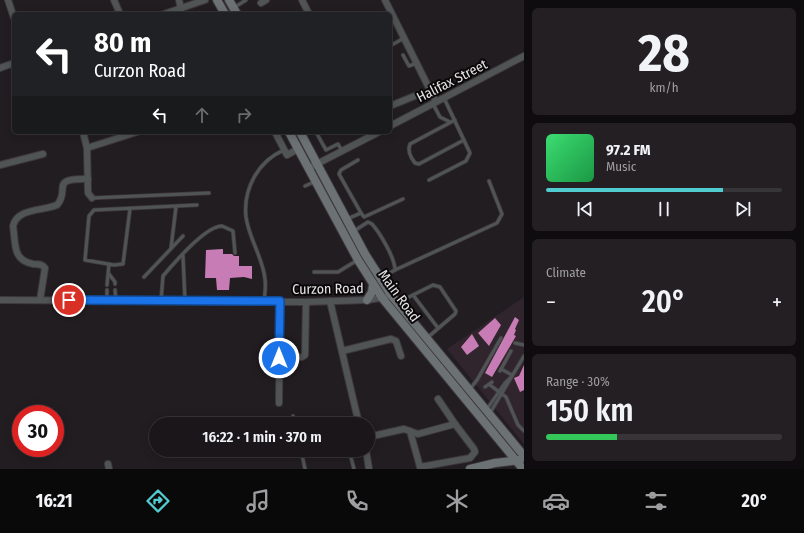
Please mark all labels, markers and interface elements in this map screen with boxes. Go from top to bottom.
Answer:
text: 28 [638,22,690,85]
text: 80 m [94,26,151,59]
icon: left [28,28,80,80]
street label: Halifax Street [414,56,491,106]
text: Curzon Road [94,60,186,82]
text: km/h [650,80,679,95]
icon: left [149,104,171,126]
icon: ahead [191,104,213,126]
icon: right [233,104,255,126]
text: 97.2 FM [606,141,651,159]
text: Music [606,159,636,174]
icon: previous [574,198,596,220]
icon: pause [653,198,675,220]
icon: next [732,198,754,220]
text: Climate [546,265,586,280]
street label: Main Road [374,267,424,325]
street label: Curzon Road [292,280,364,298]
pin [52,283,86,317]
text: 20° [642,284,686,320]
icon: arrive [58,289,80,311]
text: − [546,289,556,316]
text: + [772,289,782,316]
position arrow [258,337,300,379]
text: Range · 30% [546,374,610,389]
text: 150 km [546,393,633,429]
speed limit sign: 30 [12,405,64,457]
text: 16:22 · 1 min · 370 m [202,428,322,446]
icon: directions [144,487,172,515]
icon: music [244,487,272,515]
icon: phone [343,487,371,515]
icon: climate [443,487,471,515]
icon: car [542,487,570,515]
icon: filters [642,487,670,515]
text: 16:21 [36,490,73,512]
text: 20° [742,490,768,512]

